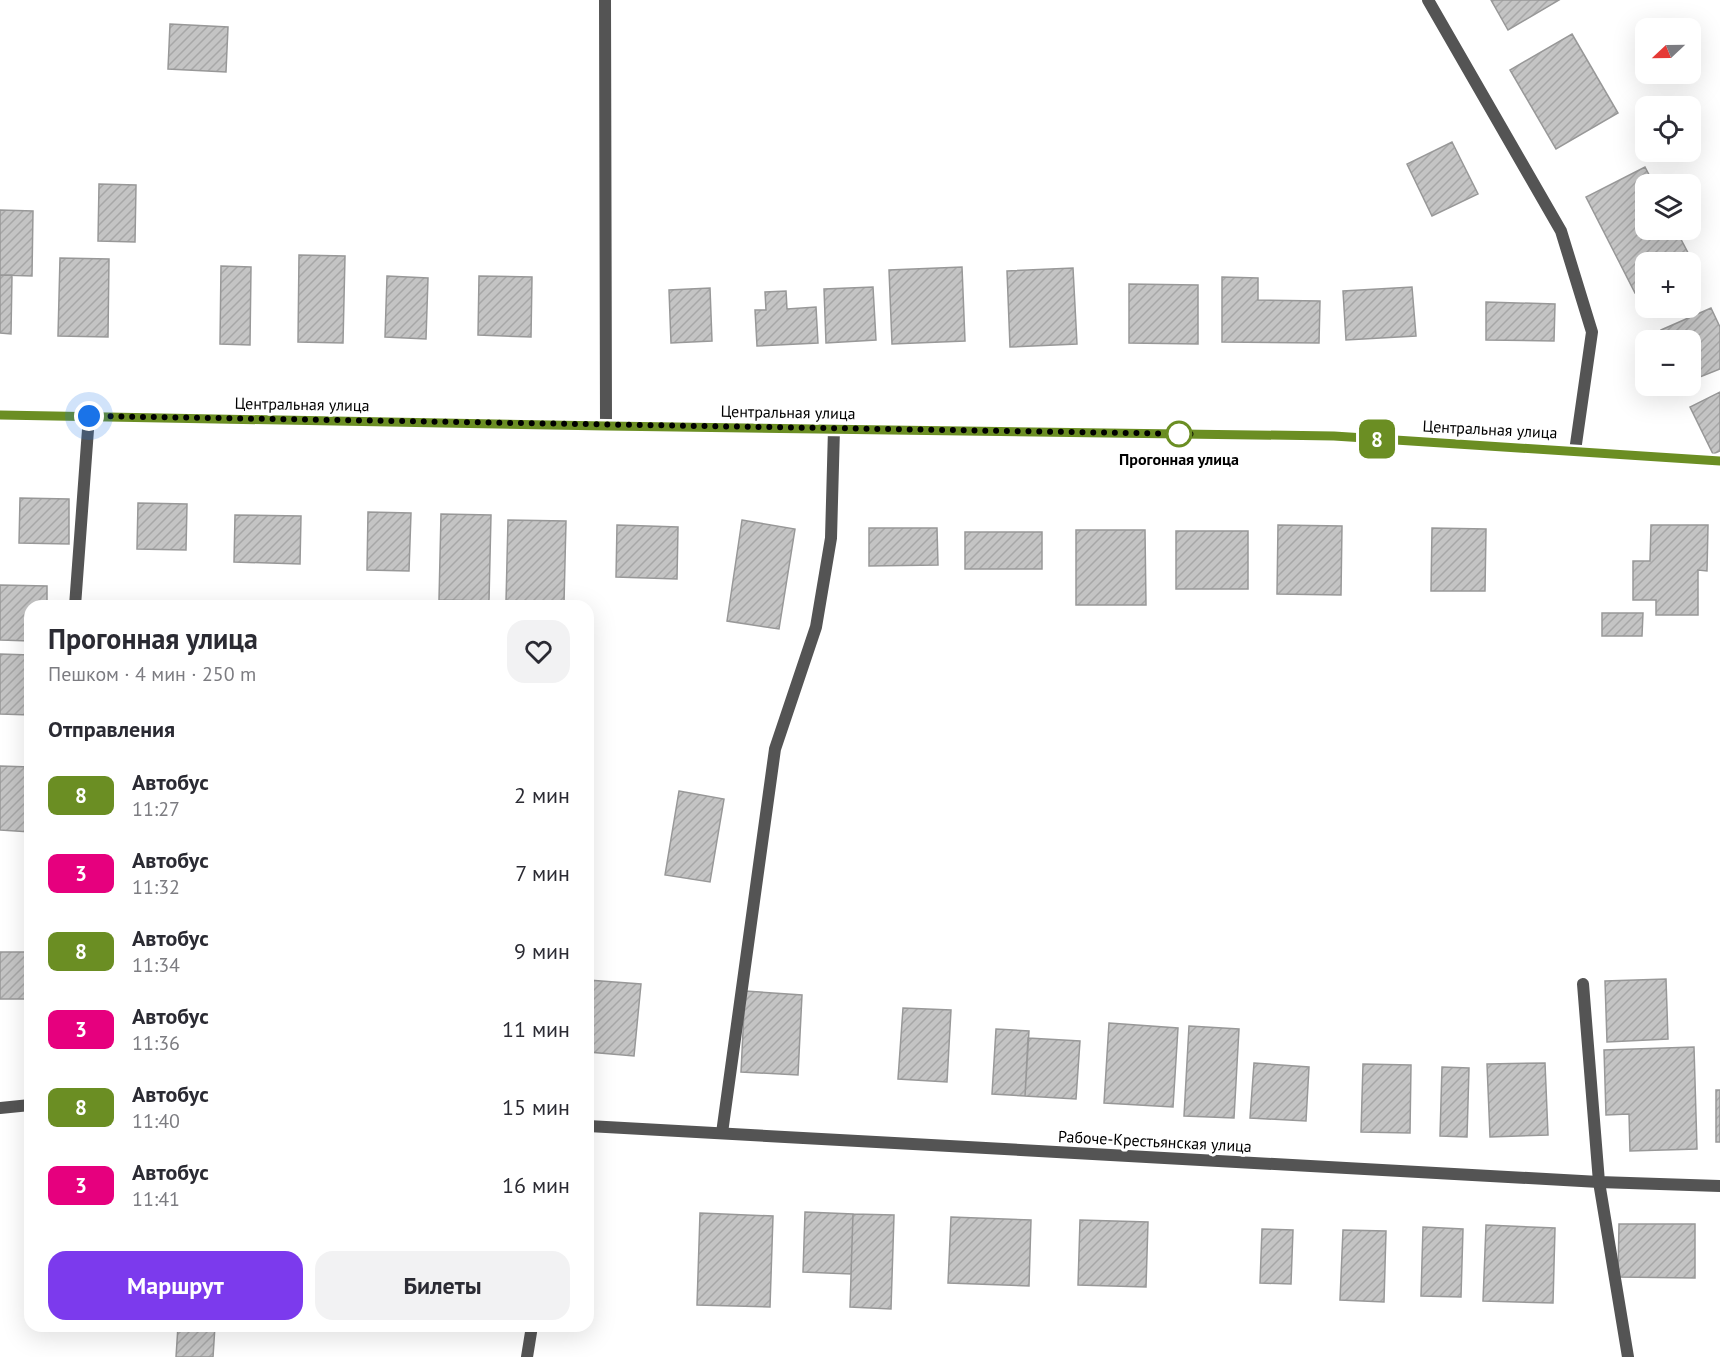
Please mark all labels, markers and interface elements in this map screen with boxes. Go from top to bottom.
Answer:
north arrow [1635,18,1701,84]
map controls [1635,18,1701,396]
button: locate [1635,96,1701,162]
button: layers [1635,174,1701,240]
button: + [1635,252,1701,318]
button: − [1635,330,1701,396]
street label: Центральная улица [234,393,370,415]
your location [74,401,104,431]
street label: Центральная улица [720,401,856,423]
street label: Центральная улица [1422,415,1558,443]
line badge: 8 [1358,420,1396,458]
marker: Прогонная улица [1166,421,1192,447]
text: 8 [1371,426,1383,453]
place label: Прогонная улица [1119,449,1239,469]
text: Прогонная улица [48,620,258,657]
button: heart [507,620,570,683]
text: Пешком · 4 мин · 250 m [48,661,256,687]
text: Отправления [48,715,175,743]
text: Автобус [132,768,209,796]
text: 2 мин [514,781,570,809]
text: 8 [75,782,87,809]
text: 11:27 [132,796,180,822]
text: Автобус [132,846,209,874]
text: 7 мин [515,859,570,887]
text: 3 [75,860,87,887]
text: 11:32 [132,874,180,900]
text: Автобус [132,924,209,952]
text: 9 мин [514,937,570,965]
text: 8 [75,938,87,965]
text: 11:34 [132,952,180,978]
text: Автобус [132,1002,209,1030]
text: 11 мин [502,1015,570,1043]
text: 3 [75,1016,87,1043]
text: 11:36 [132,1030,180,1056]
text: Автобус [132,1080,209,1108]
text: 15 мин [502,1093,570,1121]
text: 8 [75,1094,87,1121]
text: 11:40 [132,1108,180,1134]
street label: Рабоче-Крестьянская улица [1058,1126,1252,1156]
text: Автобус [132,1158,209,1186]
text: 16 мин [502,1171,570,1199]
text: 3 [75,1172,87,1199]
text: 11:41 [132,1186,180,1212]
button: Маршрут [48,1251,303,1320]
button: Билеты [315,1251,570,1320]

